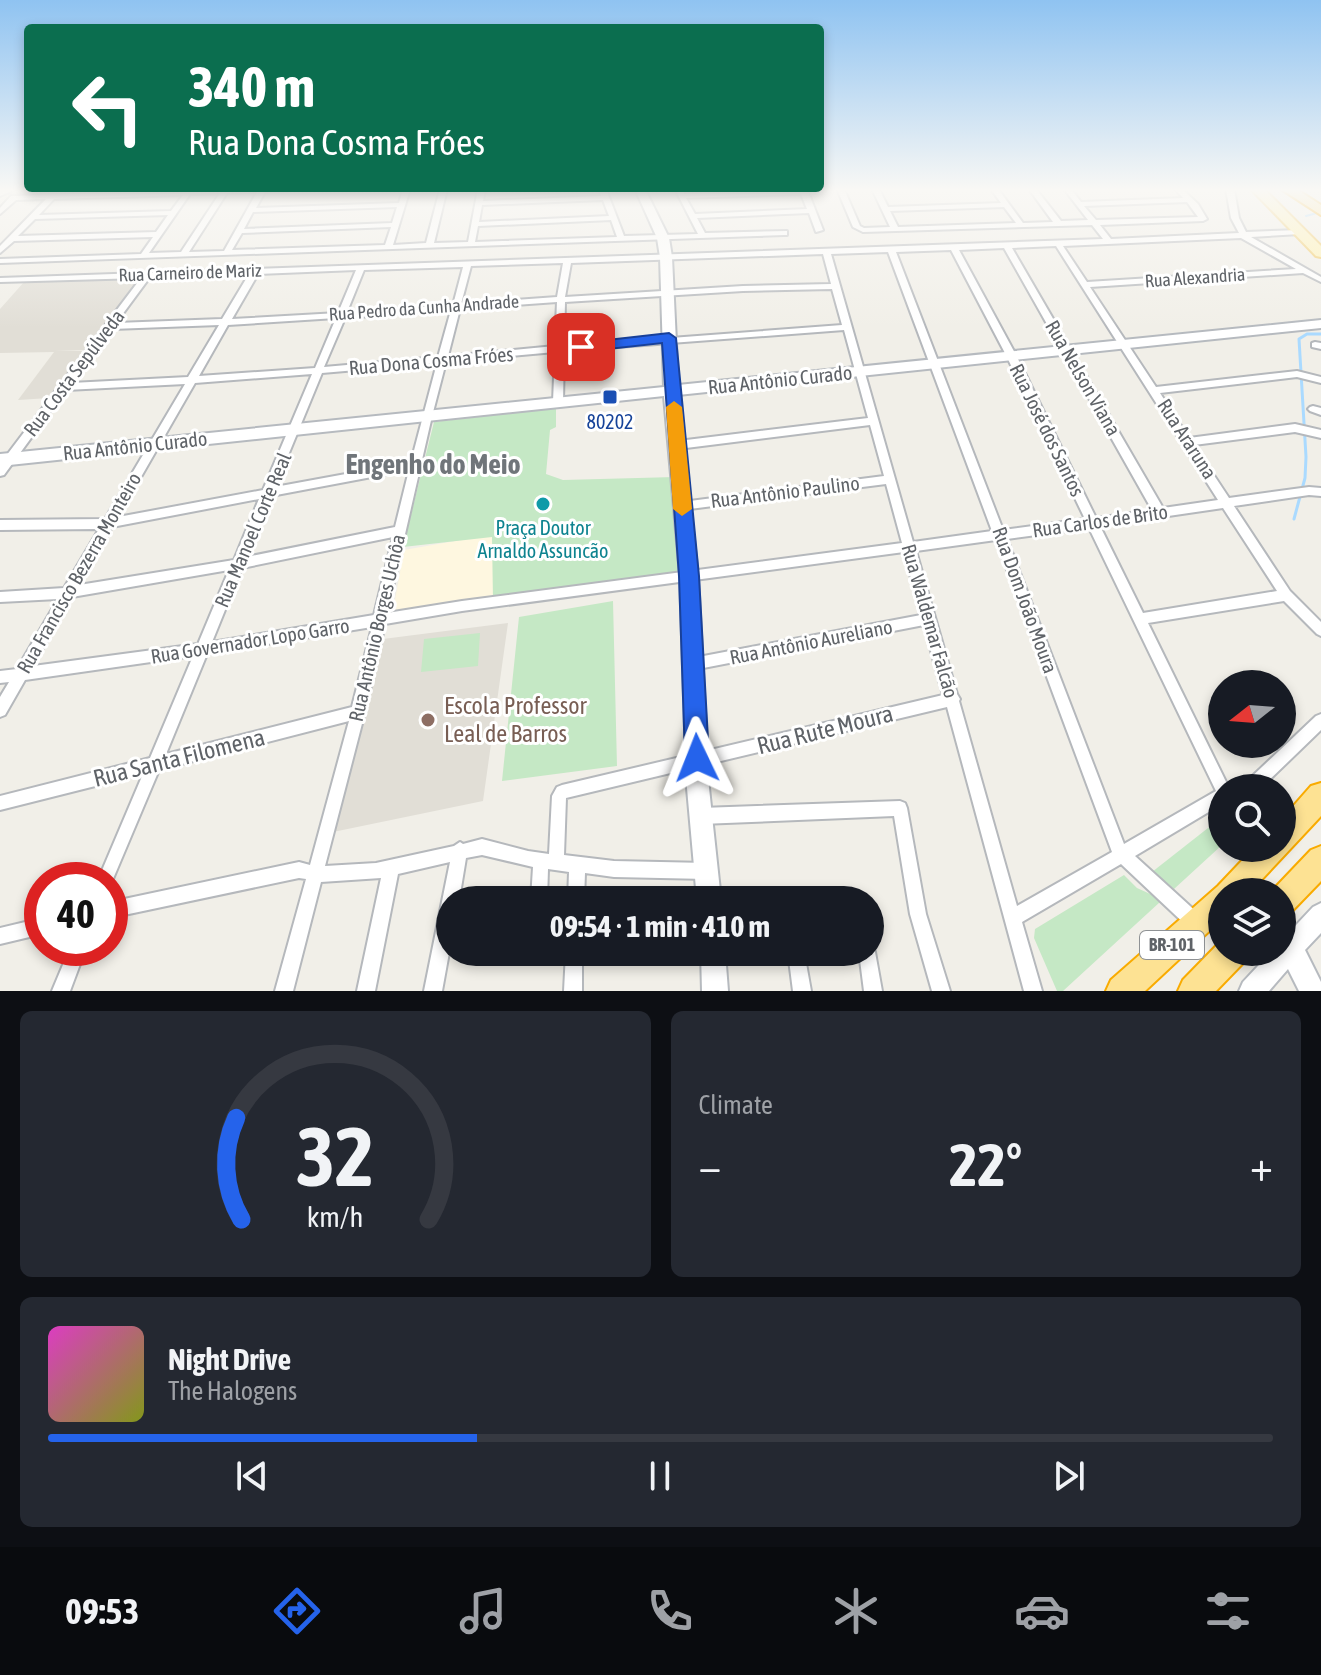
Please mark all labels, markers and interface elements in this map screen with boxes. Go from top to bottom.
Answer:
text: 340 m [188,55,315,119]
icon: left [56,56,160,160]
text: Rua Dona Cosma Fróes [188,121,485,163]
street label: Rua Carneiro de Mariz [118,259,262,285]
street label: Rua Alexandria [1144,264,1246,291]
street label: Rua Pedro da Cunha Andrade [328,290,520,325]
street label: Rua Costa Sepúlveda [19,305,129,441]
pin [547,313,615,381]
street label: Rua Nelson Viana [1041,316,1126,440]
icon: arrive [559,325,603,369]
street label: Rua Dona Cosma Fróes [348,342,514,379]
street label: Rua Antônio Curado [707,360,853,399]
street label: Rua José dos Santos [1005,360,1089,500]
marker: 80202 [601,388,619,406]
street label: Rua Araruna [1153,394,1222,483]
place label: 80202 [587,410,634,433]
street label: Rua Antônio Curado [62,426,208,465]
street label: Rua Manoel Corte Real [210,448,296,611]
district label: Engenho do Meio [345,448,521,480]
street label: Rua Francisco Bezerra Monteiro [12,468,145,677]
street label: Rua Antônio Paulino [709,471,861,512]
marker: Praça Doutor Arnaldo Assuncão [534,495,552,513]
street label: Rua Carlos de Brito [1031,500,1169,541]
place label: Praça Doutor Arnaldo Assuncão [478,516,608,562]
street label: Rua Dom João Moura [988,524,1063,676]
street label: Rua Antônio Borges Uchôa [344,532,409,724]
street label: Rua Waldemar Falcão [898,541,963,700]
street label: Rua Governador Lopo Garro [149,613,351,668]
street label: Rua Antônio Aureliano [728,614,894,669]
north arrow [1208,670,1296,758]
map controls [1208,670,1296,966]
place label: Escola Professor Leal de Barros [444,692,588,747]
street label: Rua Rute Moura [754,700,896,759]
marker: Escola Professor Leal de Barros [419,711,437,729]
position arrow [655,716,739,800]
street label: Rua Santa Filomena [90,723,267,792]
button: search [1208,774,1296,862]
speed limit sign: 40 [24,862,128,966]
button: layers [1208,878,1296,966]
text: 09:54 · 1 min · 410 m [550,909,770,943]
road number: BR-101 [1140,931,1204,959]
text: Climate [699,1090,773,1120]
text: 32 [296,1108,374,1204]
text: 22° [949,1130,1022,1199]
text: − [699,1140,721,1190]
text: + [1250,1140,1273,1190]
text: km/h [307,1200,364,1233]
text: Night Drive [168,1342,291,1376]
text: The Halogens [168,1376,297,1406]
icon: previous [230,1454,274,1498]
icon: pause [638,1454,682,1498]
icon: next [1047,1454,1091,1498]
icon: directions [269,1583,325,1639]
icon: music [455,1583,511,1639]
icon: phone [642,1583,698,1639]
icon: climate [828,1583,884,1639]
icon: car [1014,1583,1070,1639]
icon: filters [1200,1583,1256,1639]
text: 09:53 [65,1590,139,1632]

